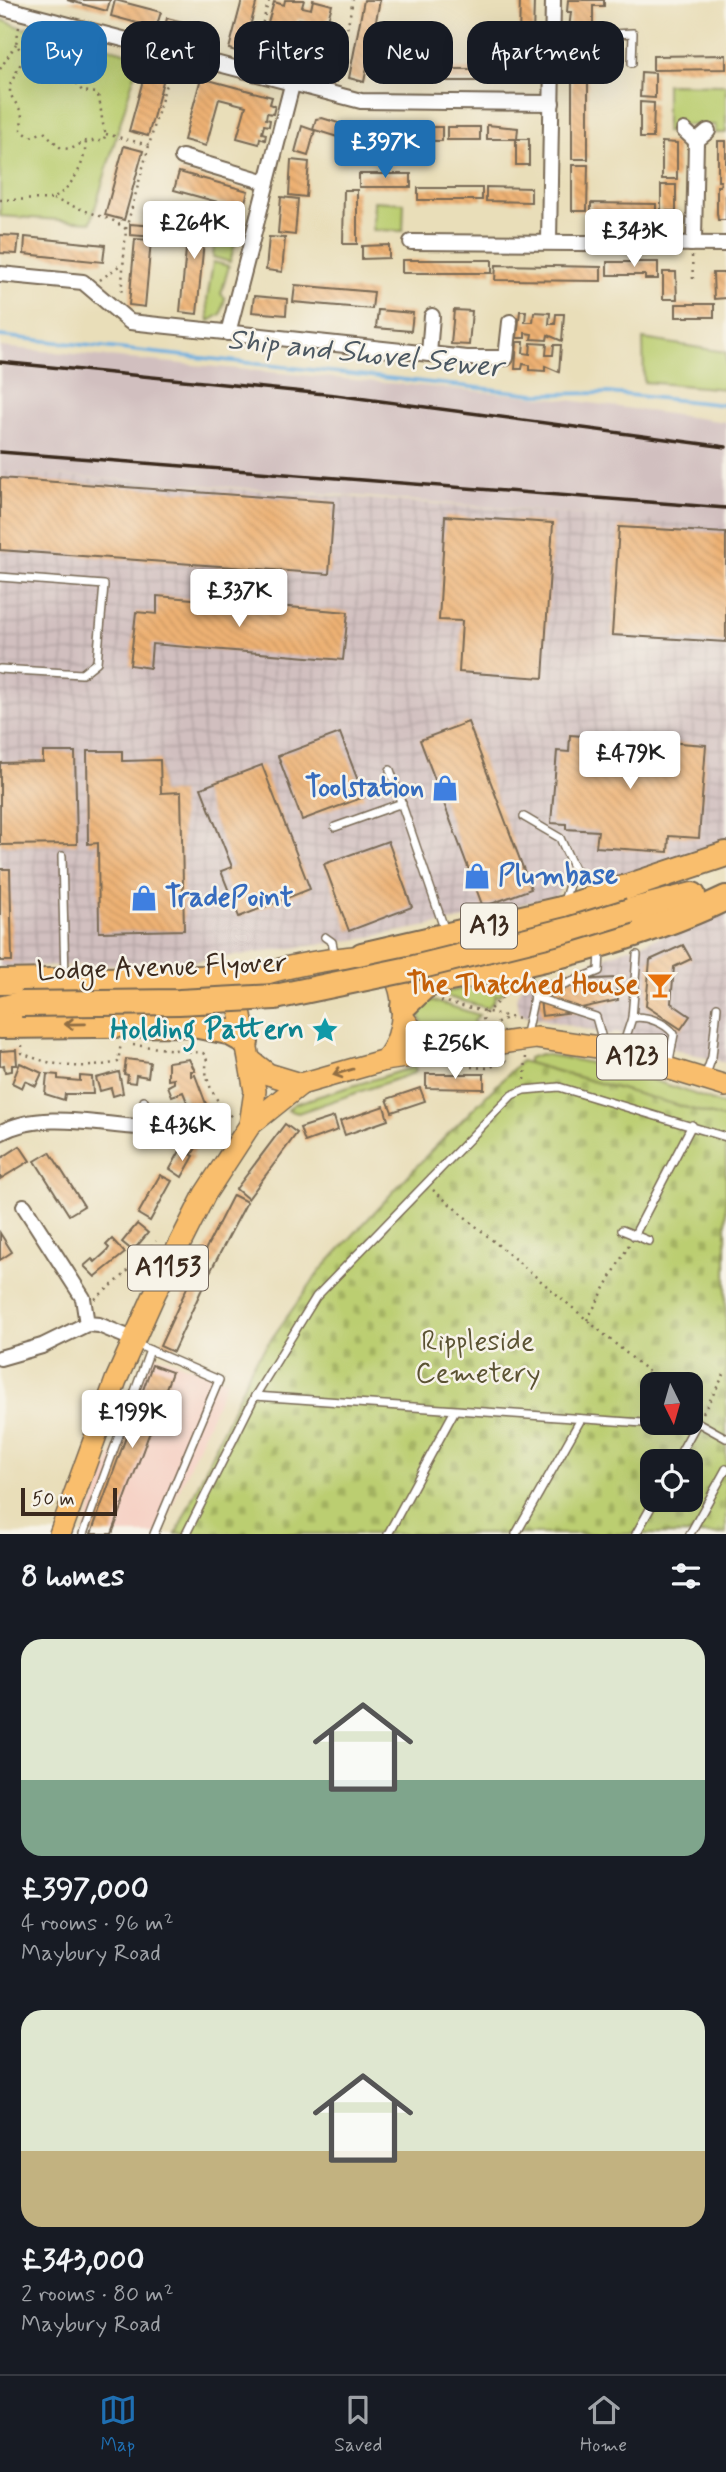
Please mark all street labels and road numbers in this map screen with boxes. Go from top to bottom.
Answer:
road number: A13 [461,903,517,948]
street label: Lodge Avenue Flyover [36,945,288,993]
road number: A123 [597,1034,667,1080]
road number: A1153 [128,1246,208,1290]

